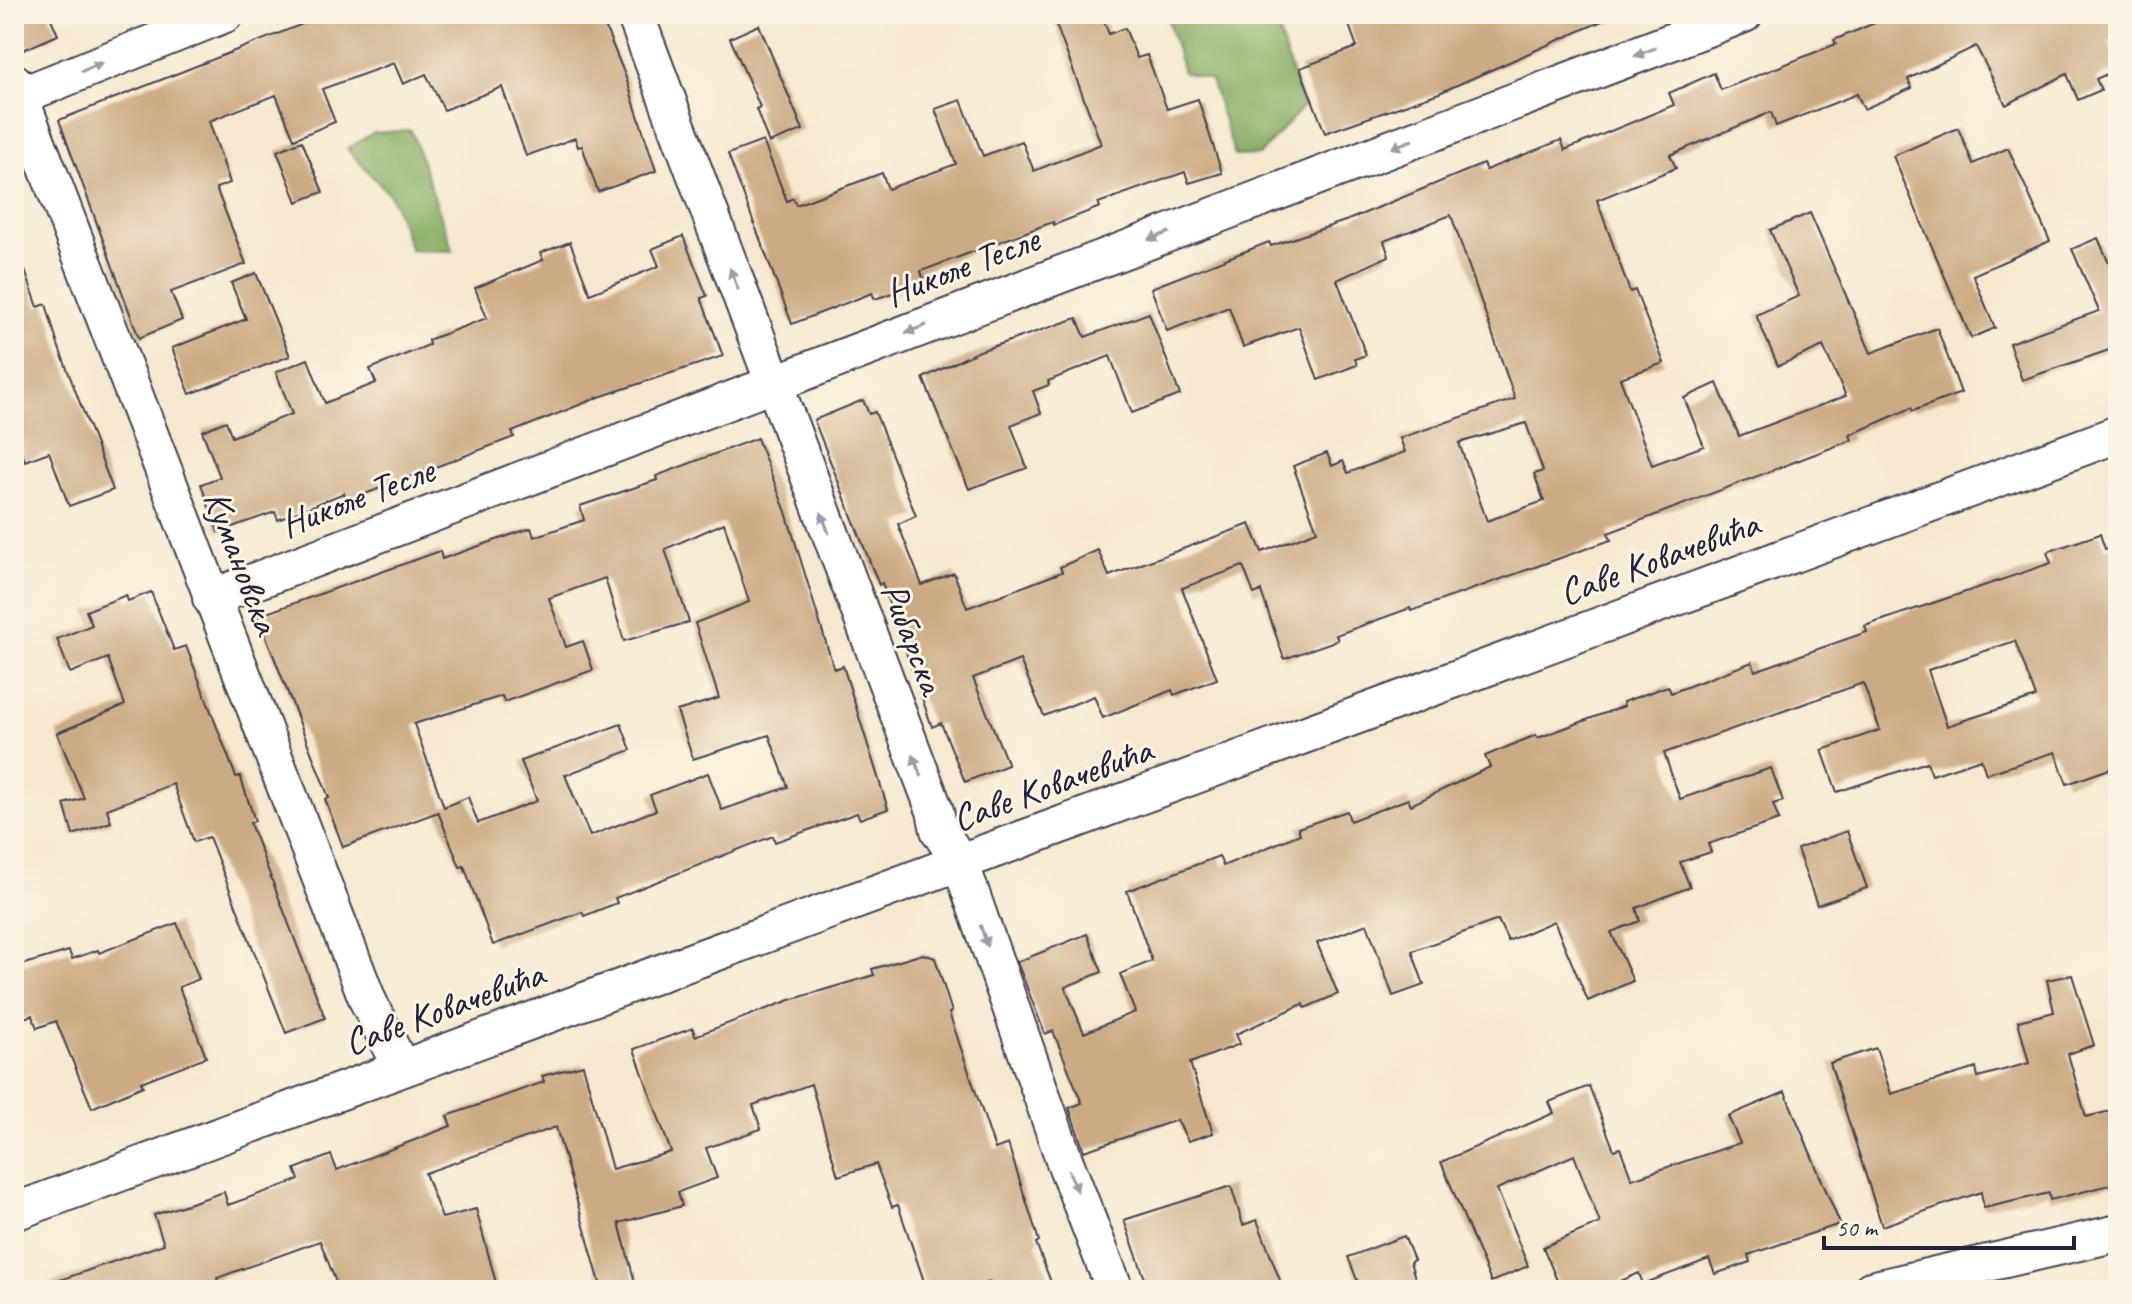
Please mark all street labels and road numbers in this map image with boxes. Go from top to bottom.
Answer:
street label: Николе Тесле [879,214,1048,317]
street label: Николе Тесле [274,445,443,548]
street label: Кумановска [193,484,292,643]
street label: Саве Ковачевића [1553,499,1768,616]
street label: Рибарска [870,576,957,703]
street label: Саве Ковачевића [946,725,1161,842]
street label: Саве Ковачевића [338,949,553,1066]

